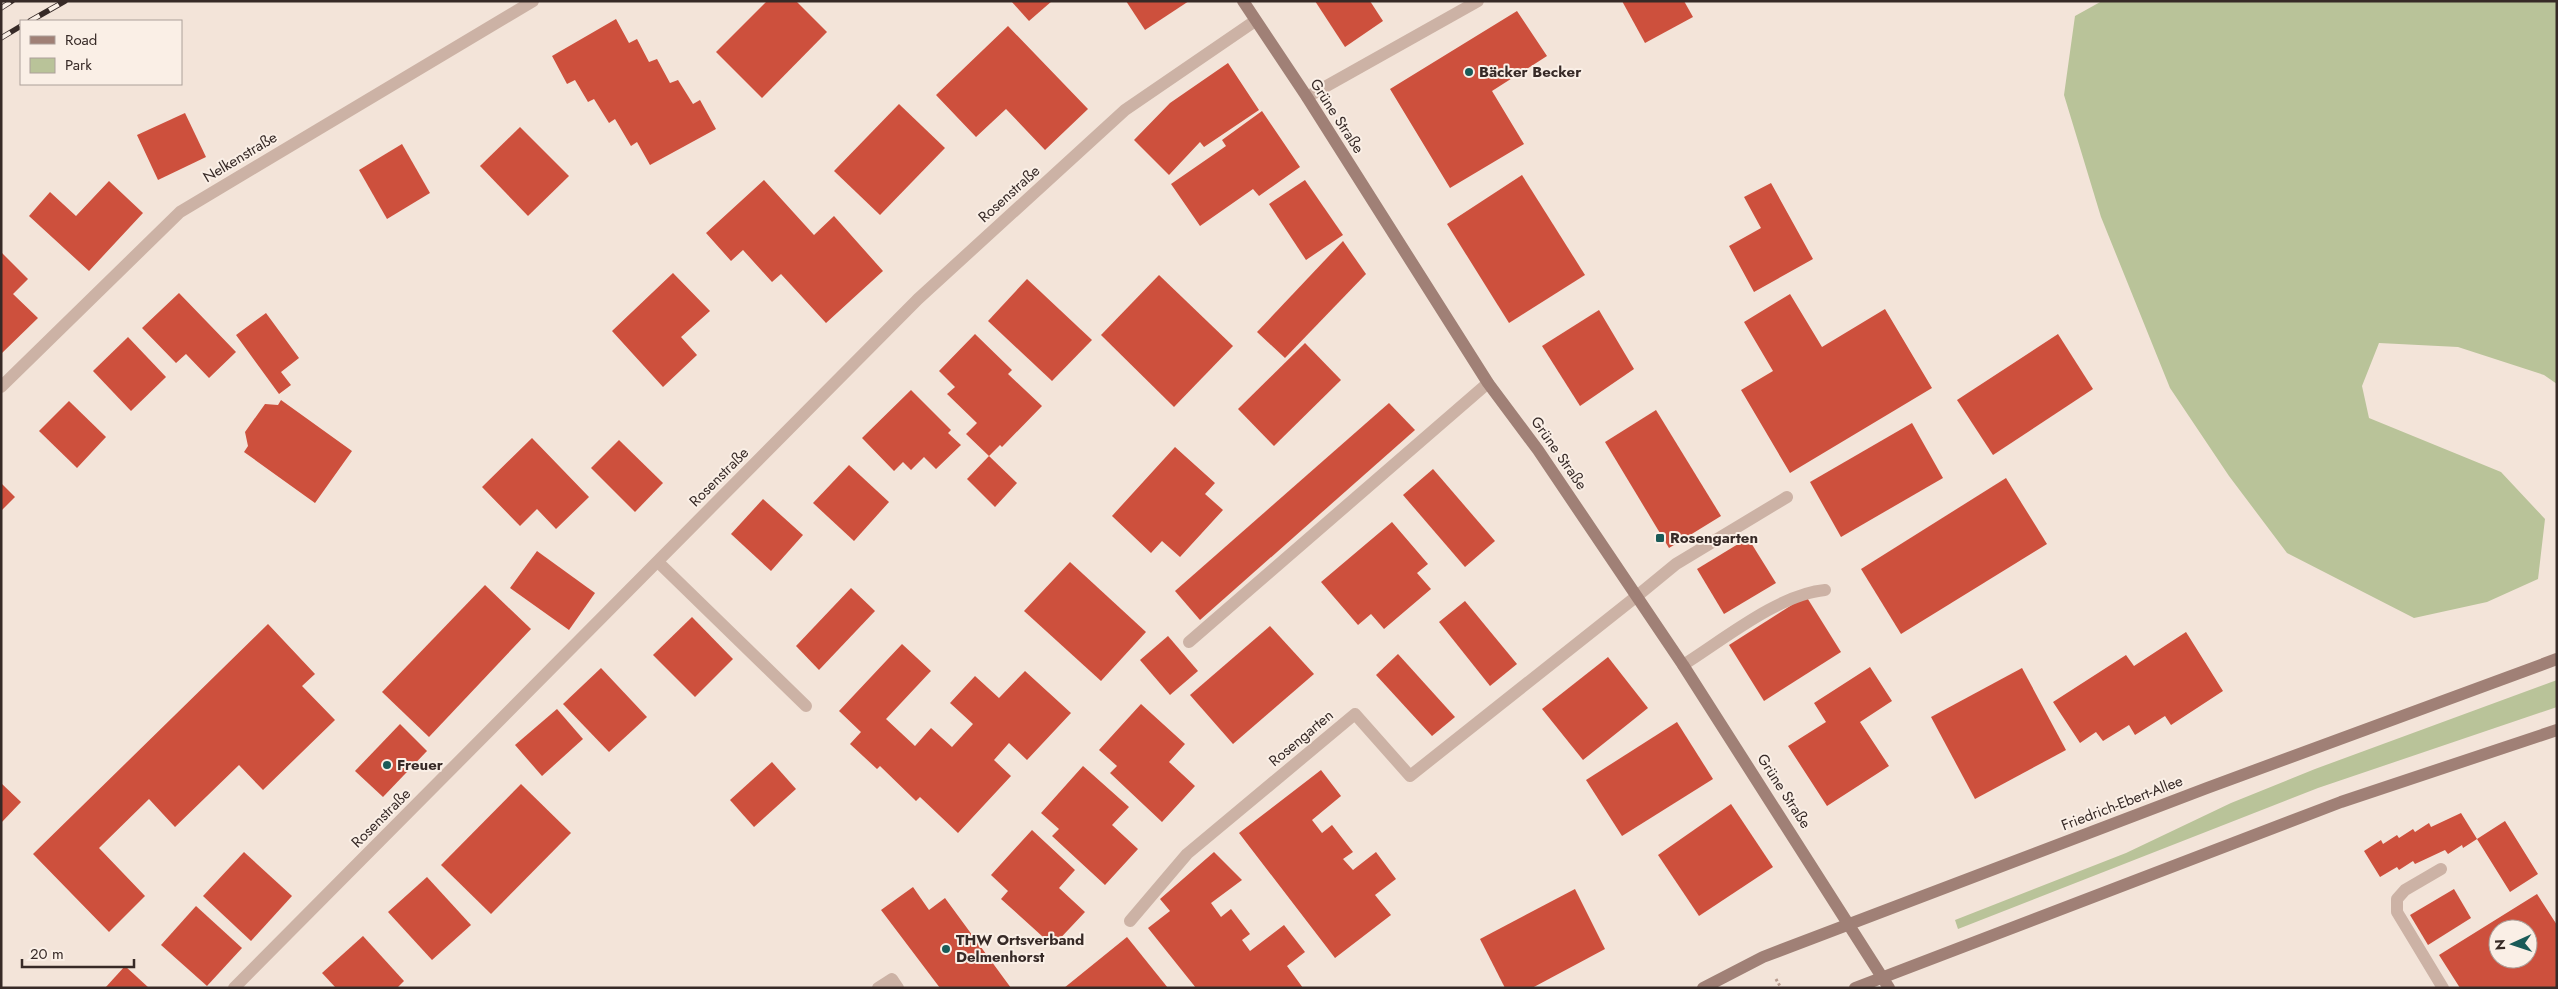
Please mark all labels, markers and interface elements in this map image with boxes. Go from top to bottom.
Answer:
legend [20,20,182,85]
text: Road [65,29,97,51]
text: Park [65,54,92,76]
place label: Bäcker Becker [1479,61,1582,83]
marker: Bäcker Becker [1463,66,1475,78]
street label: Grüne Straße [1305,74,1370,158]
street label: Nelkenstraße [199,126,281,188]
street label: Rosenstraße [973,160,1045,228]
street label: Grüne Straße [1526,412,1593,494]
street label: Rosenstraße [684,442,754,512]
place label: Rosengarten [1670,527,1758,549]
marker: Rosengarten [1654,532,1666,544]
street label: Rosengarten [1264,704,1338,772]
street label: Grüne Straße [1752,749,1817,833]
place label: Freuer [397,754,444,776]
marker: Freuer [381,759,393,771]
street label: Friedrich-Ebert-Allee [2058,770,2186,836]
street label: Rosenstraße [346,783,416,853]
north arrow [2488,919,2538,969]
place label: THW Ortsverband Delmenhorst [956,929,1084,968]
scale bar [22,936,135,968]
text: N [2490,939,2510,951]
text: 20 m [30,943,64,965]
marker: THW Ortsverband Delmenhorst [940,943,952,955]

